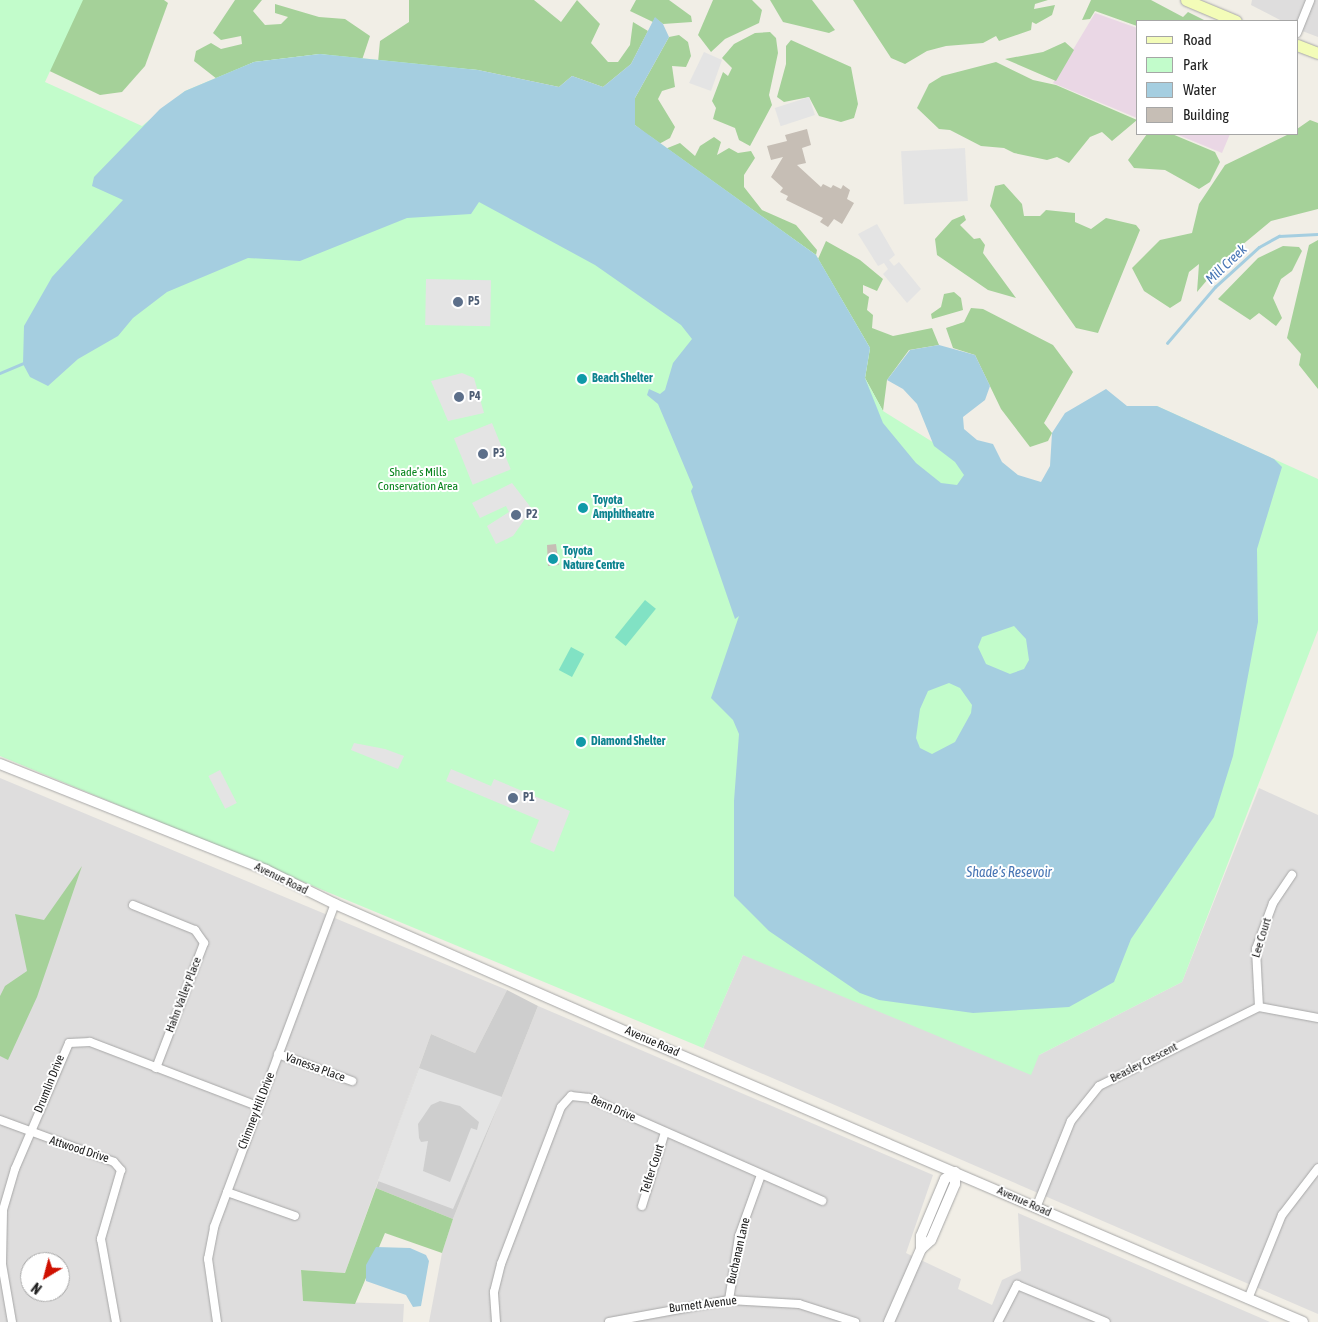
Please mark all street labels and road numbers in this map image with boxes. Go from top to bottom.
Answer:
street label: Avenue Road [252,860,310,898]
street label: Lee Court [1249,916,1275,960]
street label: Hahn Valley Place [163,955,205,1035]
street label: Avenue Road [623,1024,681,1060]
street label: Beasley Crescent [1108,1040,1180,1086]
street label: Vanessa Place [283,1051,347,1085]
street label: Drumlin Drive [32,1053,68,1115]
street label: Chimney Hill Drive [236,1070,278,1152]
street label: Benn Drive [588,1093,638,1125]
street label: Attwood Drive [47,1134,111,1166]
street label: Telfer Court [638,1143,668,1195]
street label: Avenue Road [995,1184,1053,1220]
street label: Buchanan Lane [724,1216,754,1286]
street label: Burnett Avenue [668,1294,738,1316]

